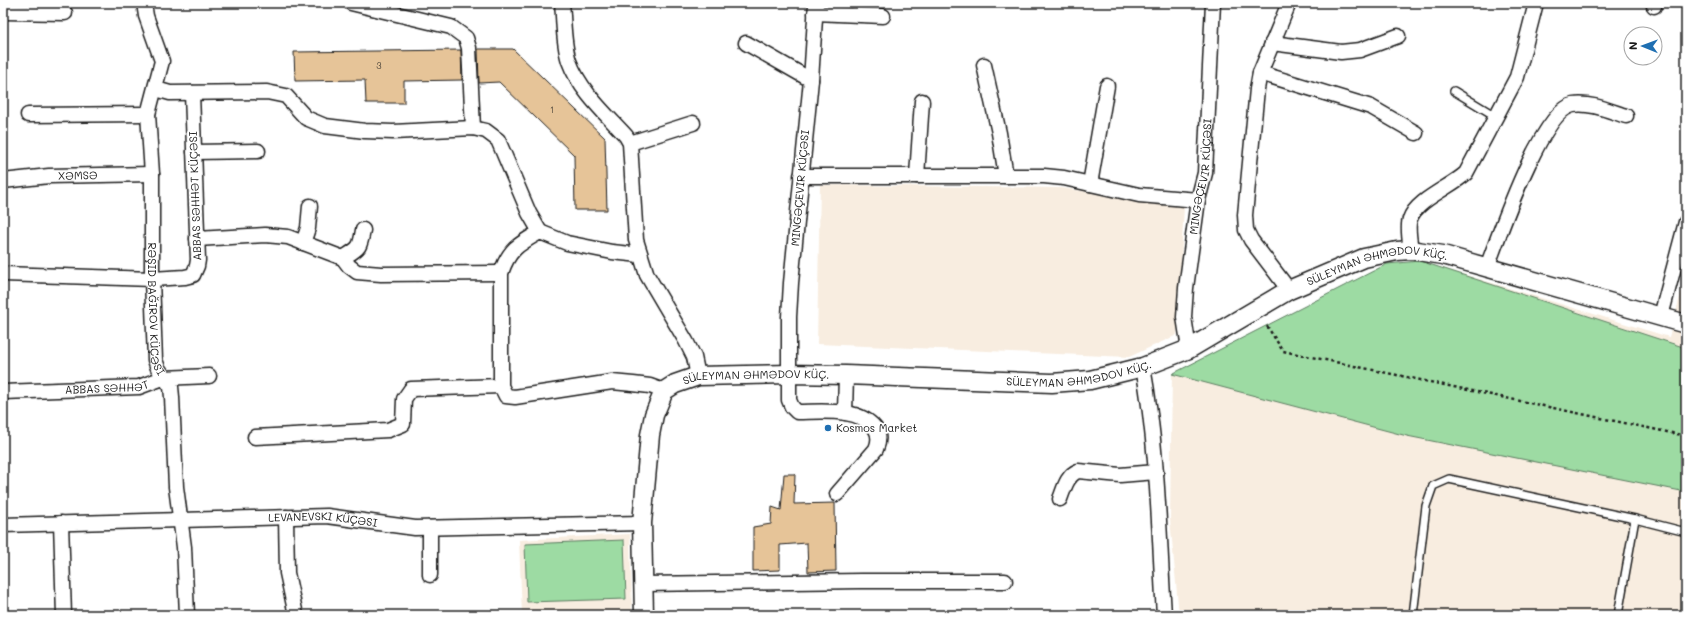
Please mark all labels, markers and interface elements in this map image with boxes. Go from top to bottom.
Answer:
north arrow [1623,26,1663,66]
text: N [1625,42,1640,50]
house number: 3 [376,60,382,71]
house number: 1 [550,104,554,115]
street label: MINGƏÇEVIR KÜÇƏSI [1185,118,1215,235]
street label: MINGƏÇEVIR KÜÇƏSI [787,129,812,247]
street label: ABBAS SƏHHƏT KÜÇƏSI [185,131,204,261]
street label: XƏMSƏ [58,167,98,183]
street label: RƏŞID BAĞIROV KÜÇƏSI [145,242,169,378]
street label: SÜLEYMAN ƏHMƏDOV KÜÇ. [1304,242,1450,289]
street label: SÜLEYMAN ƏHMƏDOV KÜÇ. [1006,356,1153,390]
street label: SÜLEYMAN ƏHMƏDOV KÜÇ. [681,366,829,388]
street label: ABBAS SƏHHƏT [65,376,151,397]
place label: Kosmos Market [836,420,917,435]
marker: Kosmos Market [823,423,833,433]
street label: LEVANEVSKI KÜÇƏSI [268,508,378,530]

